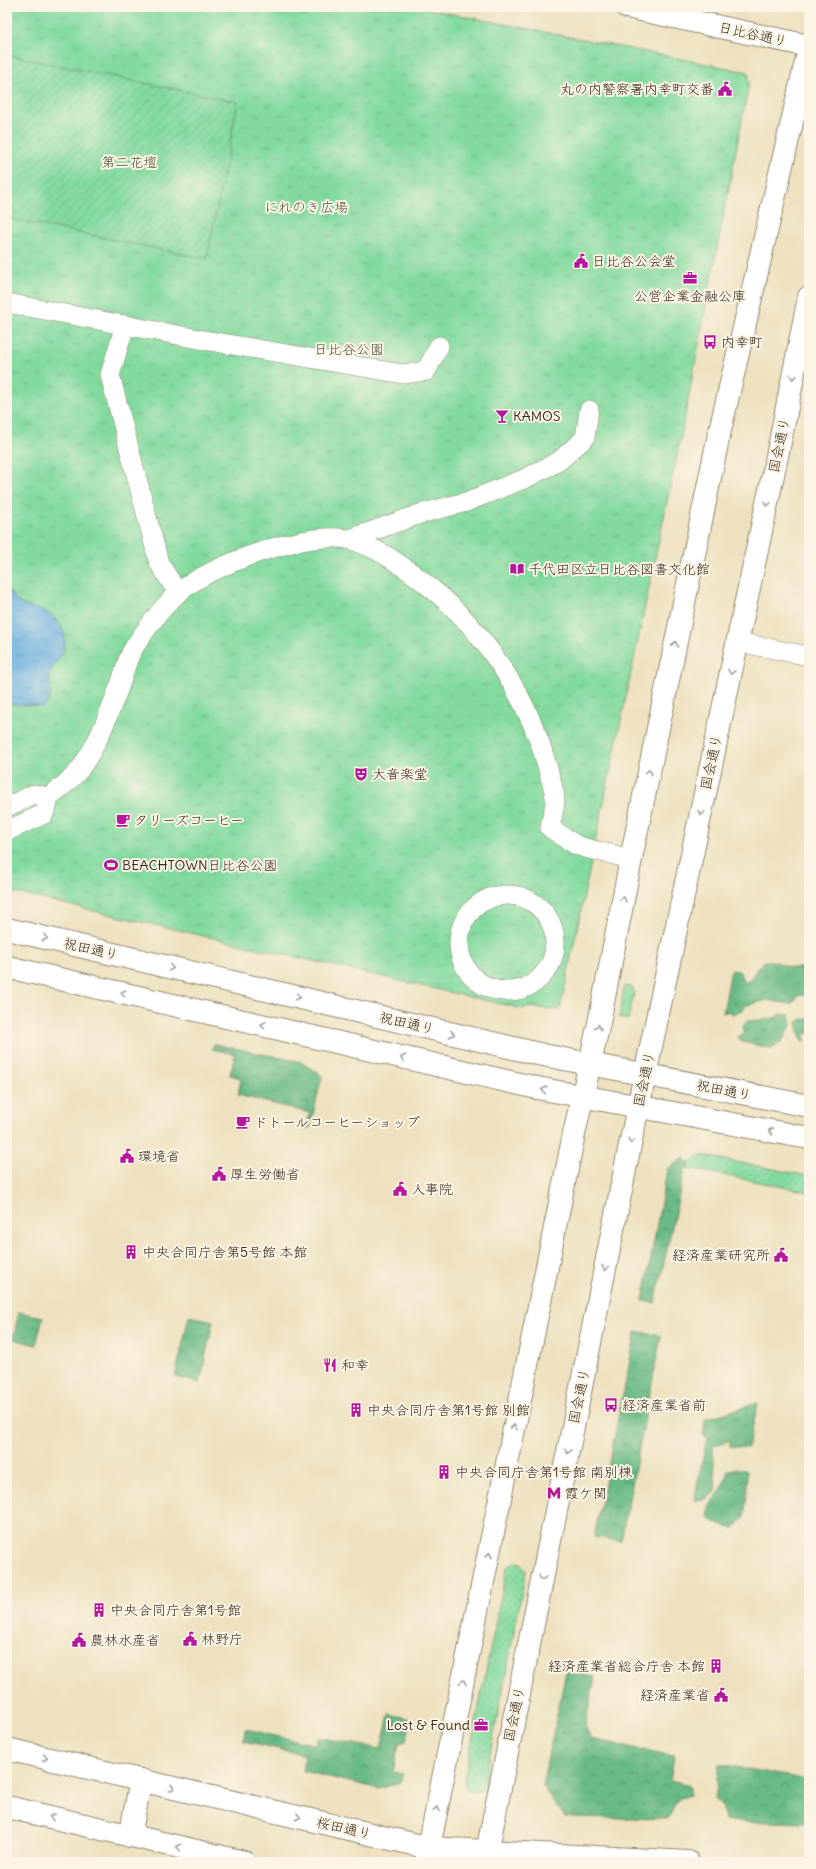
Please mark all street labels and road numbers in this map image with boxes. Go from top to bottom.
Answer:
street label: 日比谷通り [717,18,789,50]
street label: 国会通り [764,416,794,474]
street label: 国会通り [696,733,726,791]
street label: 祝田通り [62,934,120,964]
street label: 祝田通り [378,1008,436,1038]
street label: 国会通り [629,1050,659,1108]
street label: 祝田通り [695,1076,753,1104]
street label: 国会通り [564,1367,594,1425]
street label: 国会通り [499,1685,529,1743]
street label: 桜田通り [315,1813,373,1843]

